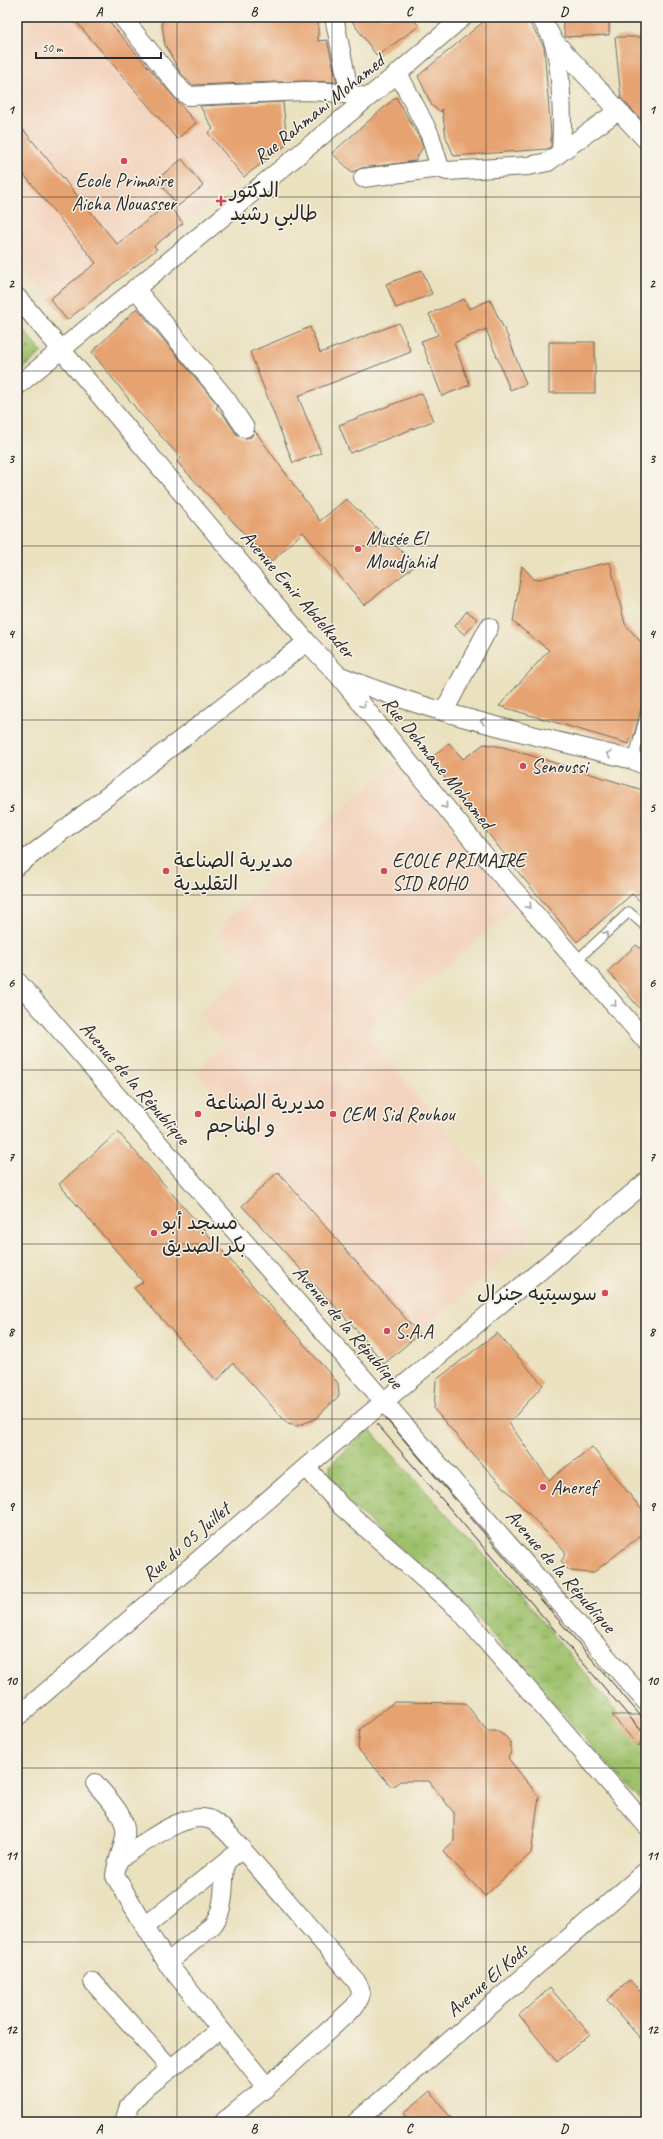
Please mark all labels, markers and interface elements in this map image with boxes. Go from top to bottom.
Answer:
text: A [96,4,104,20]
text: B [251,4,259,20]
text: C [406,4,414,20]
text: D [560,4,569,20]
scale bar [36,34,161,60]
text: 50 m [42,40,64,56]
street label: Rue Rahmani Mohamed [249,47,392,169]
text: 1 [8,102,16,118]
text: 1 [649,102,657,118]
marker: Ecole Primaire Aicha Nouasser [119,156,129,166]
place label: Ecole Primaire Aicha Nouasser [72,168,178,216]
place label: الدكتور طالبي رشيد [228,178,318,231]
marker: الدكتور طالبي رشيد [215,195,227,207]
text: 2 [8,276,15,292]
text: 2 [649,276,656,292]
text: 3 [8,451,15,467]
text: 3 [649,451,656,467]
street label: Avenue Emir Abdelkader [235,525,362,665]
place label: Musée El Moudjahid [366,526,439,574]
marker: Musée El Moudjahid [353,544,363,554]
text: 4 [8,626,16,642]
text: 4 [649,626,657,642]
street label: Rue Dehmane Mohamed [377,692,501,837]
one-way arrow [358,701,365,708]
one-way arrow [480,718,486,726]
one-way arrow [606,750,613,759]
place label: Senoussi [531,754,590,779]
marker: Senoussi [518,761,528,771]
text: 5 [8,800,15,816]
text: 5 [649,800,656,816]
one-way arrow [440,802,447,809]
place label: مديرية الصناعة التقليدية [174,848,293,896]
place label: ECOLE PRIMAIRE SID ROHO [392,848,527,896]
marker: مديرية الصناعة التقليدية [161,866,171,876]
marker: ECOLE PRIMAIRE SID ROHO [379,866,389,876]
one-way arrow [524,901,531,909]
one-way arrow [601,931,608,938]
text: 6 [8,975,15,991]
text: 6 [649,975,656,991]
one-way arrow [610,999,617,1006]
street label: Avenue de la République [75,1016,196,1151]
place label: مديرية الصناعة و المناجم [206,1090,325,1141]
place label: CEM Sid Rouhou [341,1102,456,1127]
marker: مديرية الصناعة و المناجم [193,1109,203,1119]
marker: CEM Sid Rouhou [328,1109,338,1119]
text: 7 [8,1149,15,1165]
text: 7 [649,1149,656,1165]
place label: مسجد أبو بكر الصديق [160,1210,246,1258]
marker: مسجد أبو بكر الصديق [149,1228,159,1238]
street label: Avenue de la République [288,1260,409,1395]
place label: سوسيتيه جنرال [477,1281,597,1306]
marker: سوسيتيه جنرال [600,1288,610,1298]
place label: S.A.A [395,1319,434,1344]
text: 8 [8,1324,16,1340]
text: 8 [649,1324,657,1340]
marker: S.A.A [382,1326,392,1336]
place label: Aneref [551,1475,601,1500]
marker: Aneref [538,1482,548,1492]
street label: Rue du 05 Juillet [137,1495,238,1587]
text: 9 [8,1499,15,1515]
text: 9 [649,1499,656,1515]
street label: Avenue de la République [501,1504,622,1639]
text: 10 [5,1673,18,1689]
text: 10 [646,1673,659,1689]
text: 11 [5,1848,19,1864]
text: 11 [646,1848,660,1864]
street label: Avenue El Kods [441,1936,535,2022]
text: 12 [5,2022,18,2038]
text: 12 [646,2022,659,2038]
text: A [96,2121,104,2137]
text: B [251,2121,259,2137]
text: C [406,2121,414,2137]
text: D [560,2121,569,2137]

